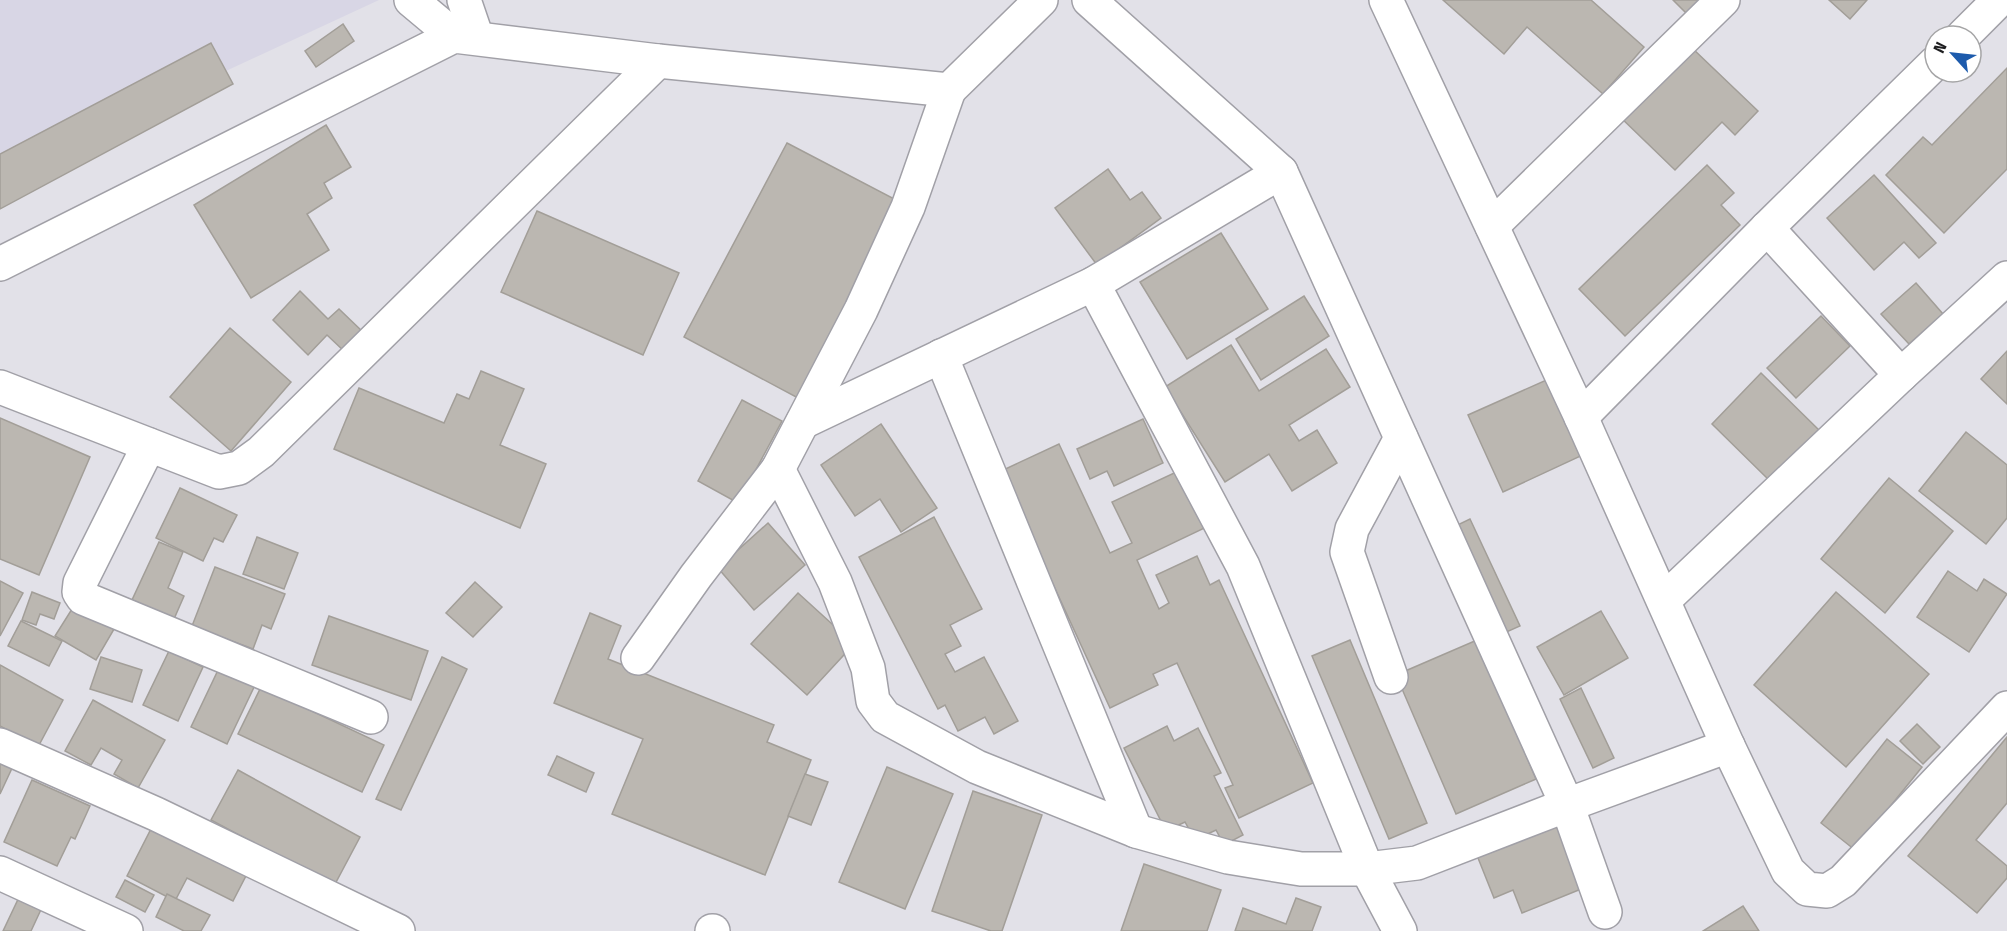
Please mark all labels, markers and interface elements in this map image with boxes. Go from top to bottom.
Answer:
north arrow [1923,24,1983,84]
text: N [1929,39,1951,56]

